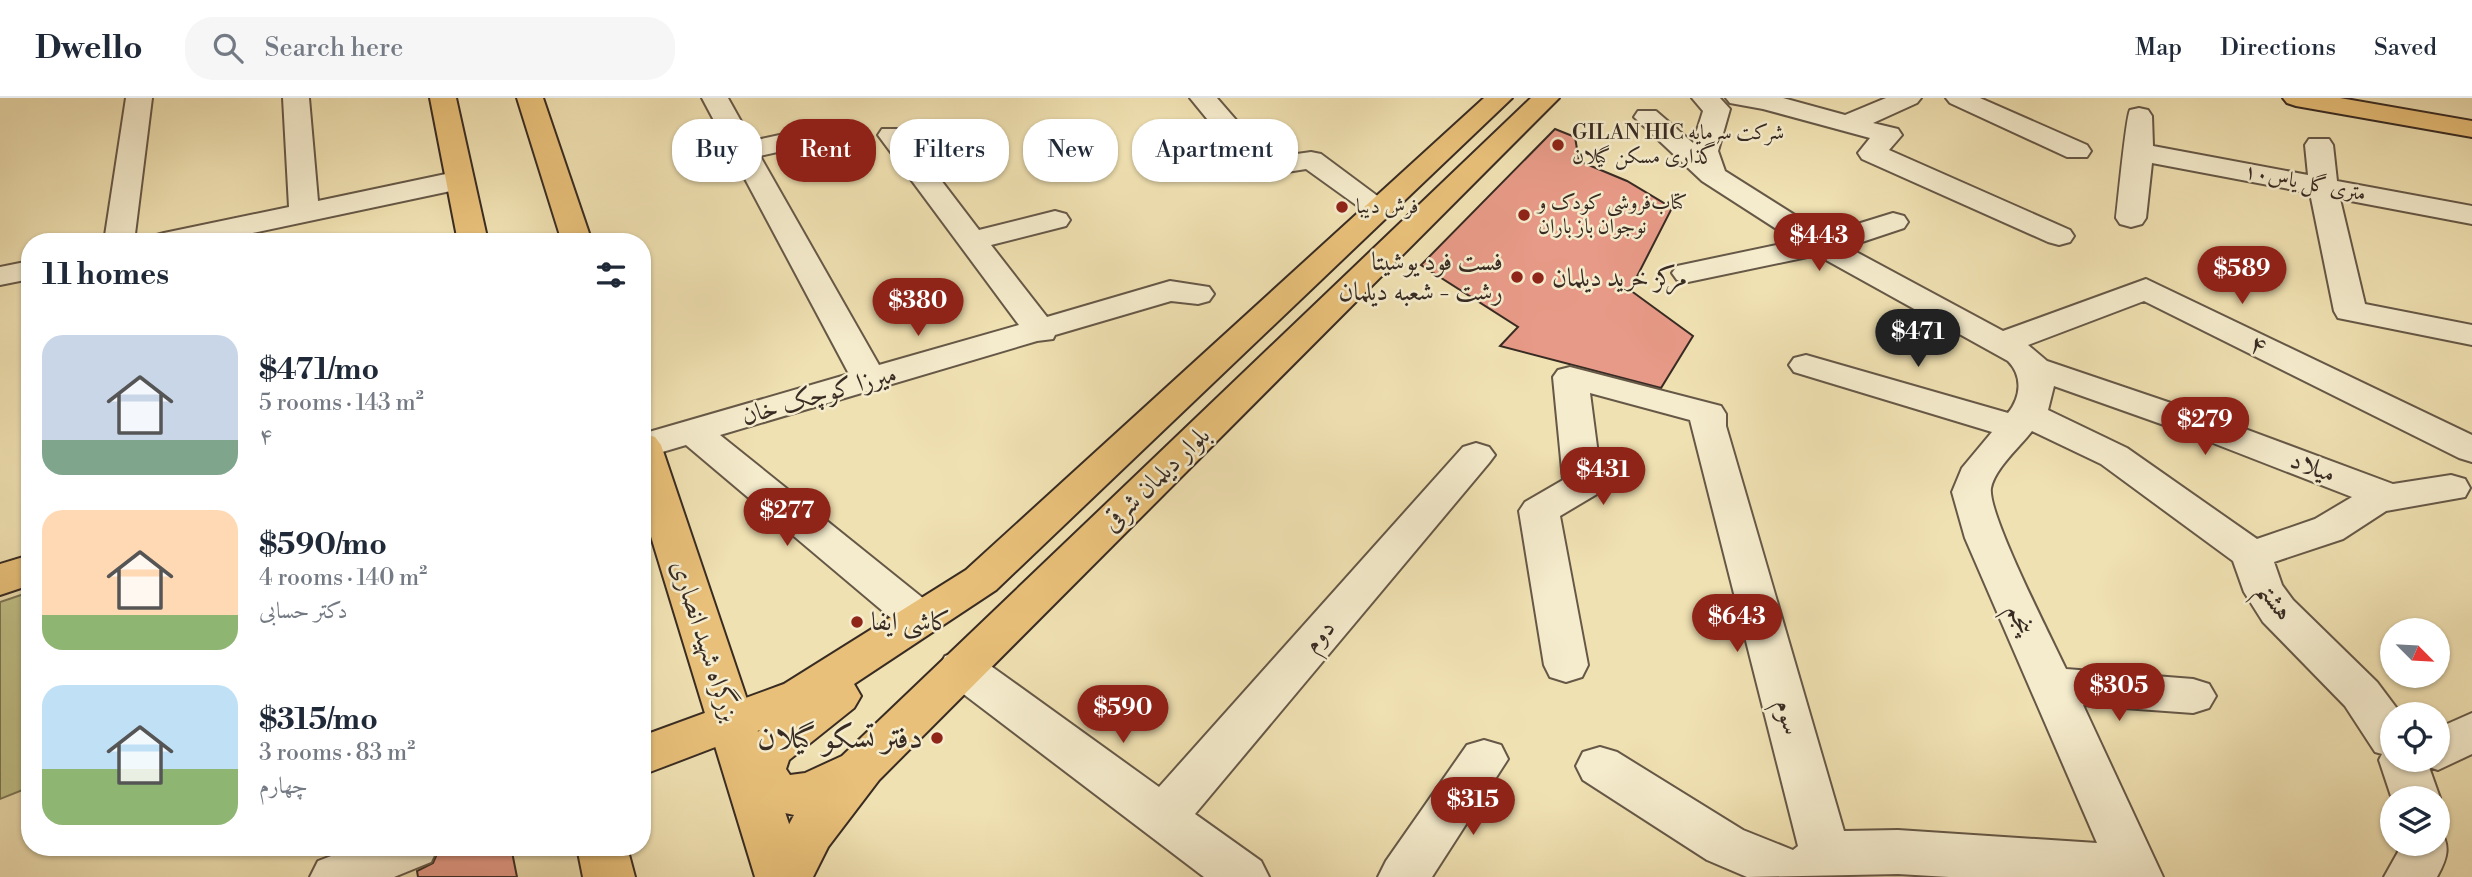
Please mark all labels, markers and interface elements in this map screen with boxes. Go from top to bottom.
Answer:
search box [185,17,675,80]
text: Dwello [35,28,143,69]
icon: search [209,29,247,67]
text: Search here [265,32,403,64]
text: Map [2135,33,2182,63]
text: Directions [2220,33,2336,63]
text: Saved [2374,33,2437,63]
chip: Buy [672,119,762,182]
chip: Rent [776,119,876,182]
chip: Filters [890,119,1009,182]
chip: New [1023,119,1118,182]
chip: Apartment [1132,119,1298,182]
place label: GILAN HIC شرکت سرمایه گذاری مسکن گیلان [1572,120,1784,170]
marker: GILAN HIC شرکت سرمایه گذاری مسکن گیلان [1550,137,1566,153]
street label: ۱۰متری گل یاس [2242,157,2368,209]
place label: کتاب‌فروشی کودک و نوجوان باز باران [1536,190,1687,240]
place label: فرش دیبا [1356,194,1419,220]
marker: فرش دیبا [1334,199,1350,215]
marker: کتاب‌فروشی کودک و نوجوان باز باران [1516,207,1532,223]
pin: $443 [1778,214,1860,273]
text: $443 [1790,222,1848,250]
place label: فست فود یوشیتا رشت - شعبه دیلمان [1338,246,1503,308]
pin: $589 [2201,246,2283,306]
text: $589 [2213,255,2271,283]
text: 11 homes [42,256,169,294]
icon: filters [592,256,630,294]
place label: مرکز خرید دیلمان [1552,262,1687,295]
marker: فست فود یوشیتا رشت - شعبه دیلمان [1509,269,1525,285]
marker: مرکز خرید دیلمان [1530,270,1546,286]
pin: $380 [877,278,959,338]
text: $380 [889,287,947,315]
pin: $471 [1877,310,1959,369]
text: $471 [1891,318,1945,346]
street label: ۴ [2244,327,2272,363]
text: $471/mo [259,351,379,389]
street label: میرزا کوچک خان [738,358,900,432]
icon: home [98,363,182,447]
text: 5 rooms · 143 m² [259,389,424,417]
pin: $279 [2164,398,2246,457]
text: $279 [2177,406,2233,434]
street label: بلوار دیلمان شرقی [1095,420,1217,538]
text: ۴ [259,422,272,450]
street label: میلاد [2286,444,2340,490]
pin: $431 [1562,448,1644,507]
text: $431 [1576,456,1630,484]
pin: $277 [746,489,828,548]
text: $277 [760,497,814,525]
text: $590/mo [259,526,387,564]
icon: home [98,538,182,622]
street label: بزرگراه شهید انصاری [664,556,748,726]
text: 4 rooms · 140 m² [259,564,427,592]
street label: هشتم [2243,575,2300,632]
pin: $643 [1696,594,1778,654]
text: دکتر حسابی [259,597,348,625]
street label: پنجم [1993,598,2043,645]
text: $643 [1708,603,1766,631]
place label: کاشی ایفا [871,606,951,640]
street label: دوم [1296,613,1347,663]
marker: کاشی ایفا [849,614,865,630]
north arrow [2380,618,2450,688]
map controls [2380,618,2450,856]
pin: $305 [2078,664,2160,723]
text: $305 [2090,672,2148,700]
pin: $590 [1082,686,1164,745]
text: $590 [1093,694,1153,722]
street label: سوم [1762,696,1808,740]
text: $315/mo [259,701,378,739]
button: locate [2380,702,2450,772]
icon: home [98,713,182,797]
place label: دفتر تسکو گیلان [757,718,923,758]
marker: دفتر تسکو گیلان [929,730,945,746]
text: 3 rooms · 83 m² [259,739,415,767]
text: چهارم [259,772,308,800]
pin: $315 [1432,778,1514,837]
text: $315 [1447,786,1499,814]
button: layers [2380,786,2450,856]

